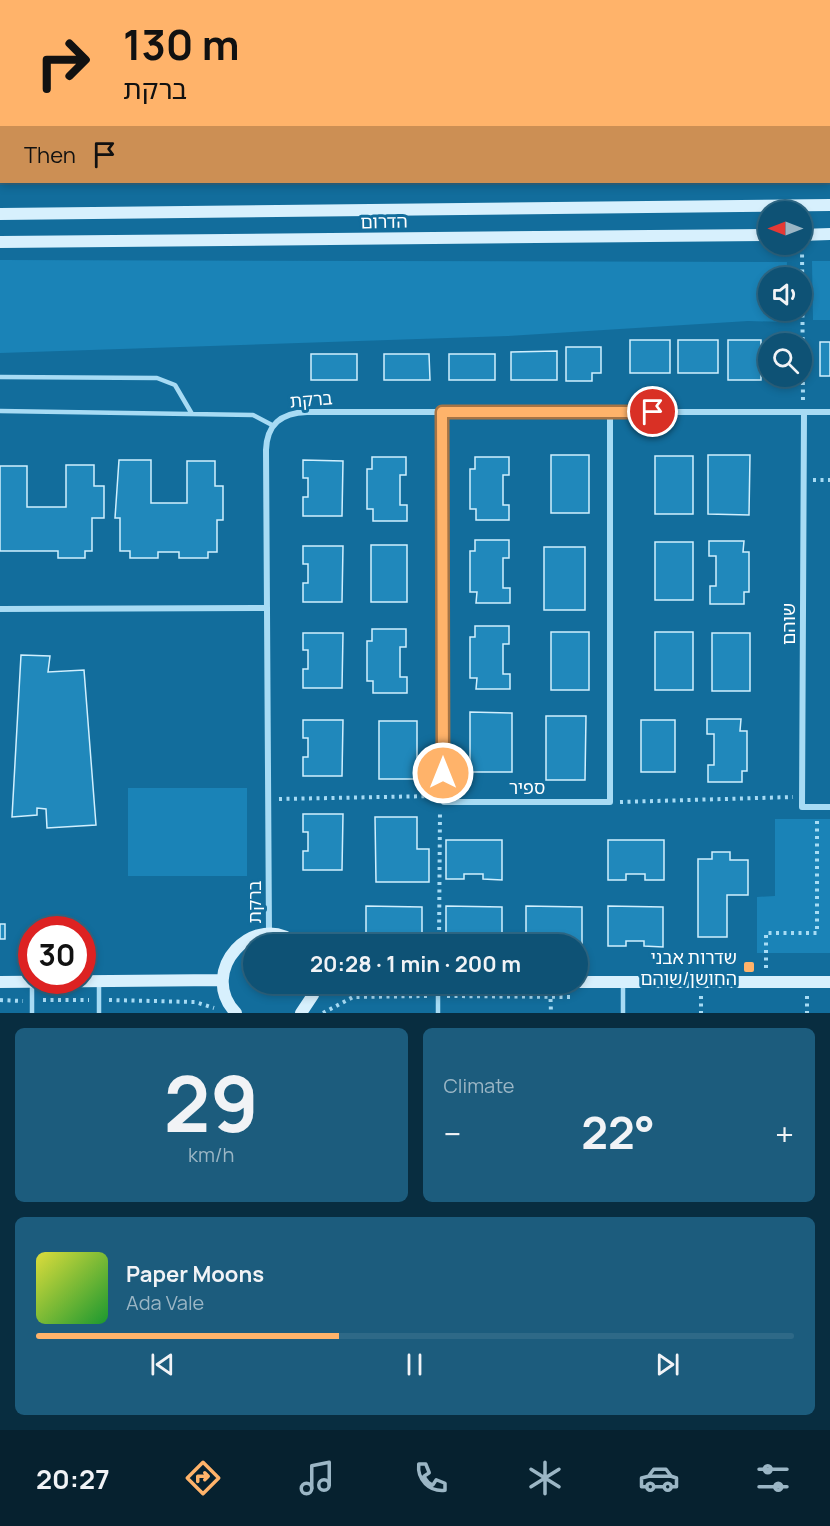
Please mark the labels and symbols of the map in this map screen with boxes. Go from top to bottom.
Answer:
north arrow [758,201,812,255]
street label: הדרום [360,209,408,233]
street label: ברקת [289,385,333,413]
pin [627,386,678,437]
street label: שוהם [776,603,800,645]
position arrow [411,741,475,805]
street label: ספיר [509,775,545,799]
street label: ברקת [242,881,266,923]
speed limit sign: 30 [18,916,96,994]
place label: שדרות אבני החושן/שוהם [640,945,737,990]
marker: שדרות אבני החושן/שוהם [742,960,756,974]

